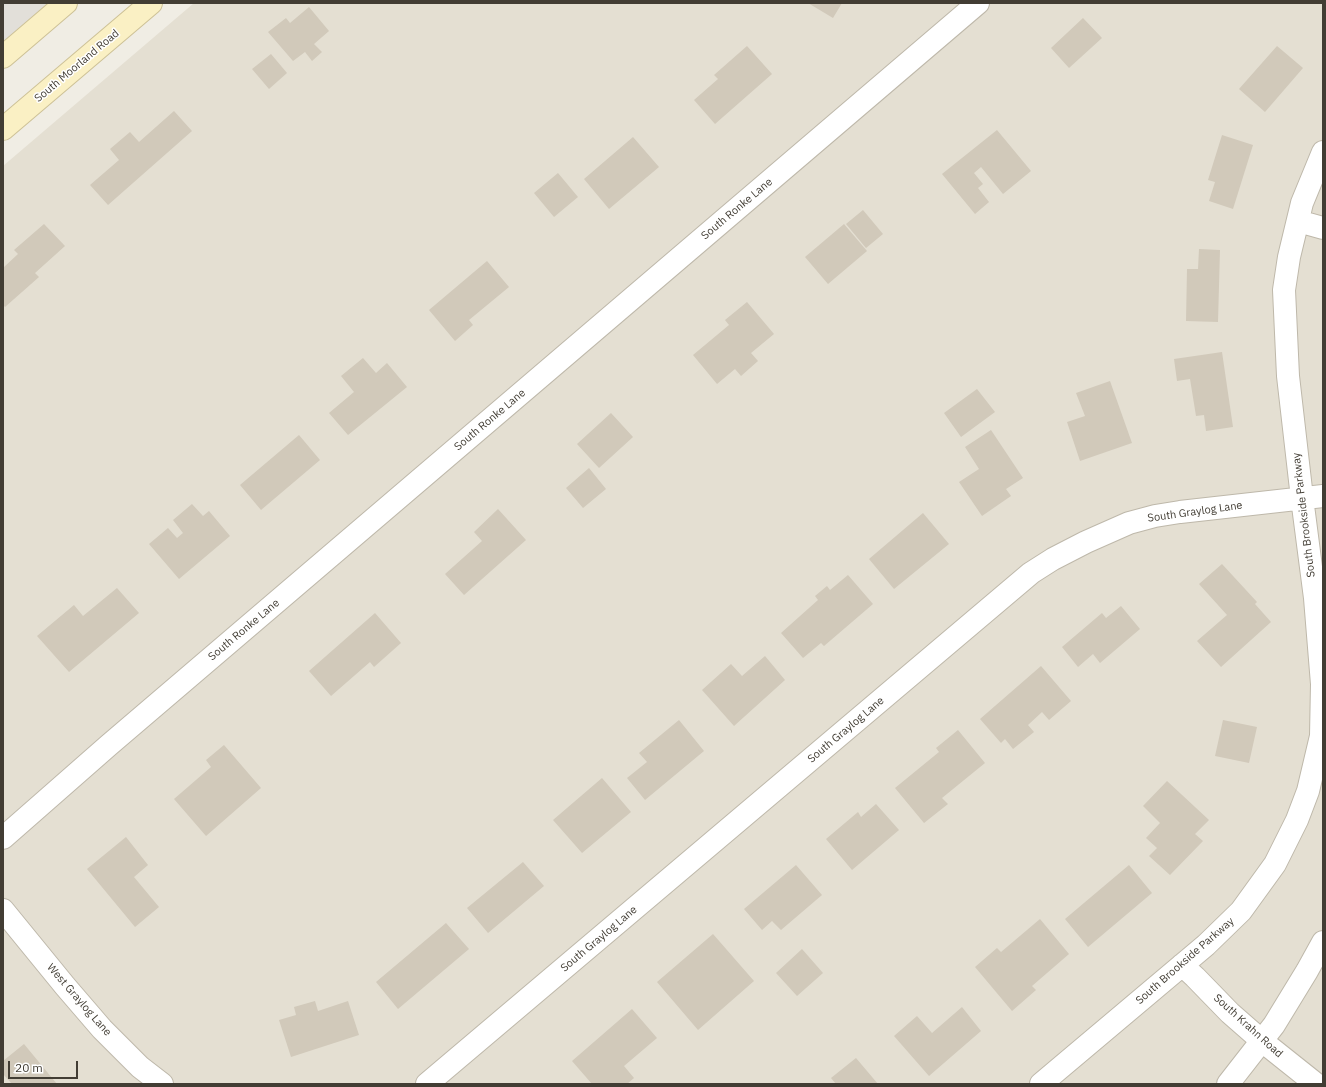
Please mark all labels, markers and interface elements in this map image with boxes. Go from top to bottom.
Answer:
street label: South Moorland Road [32,27,122,105]
street label: South Ronke Lane [699,175,775,243]
street label: South Ronke Lane [452,386,528,454]
street label: South Brookside Parkway [1290,452,1318,578]
street label: South Graylog Lane [1147,499,1243,525]
street label: South Ronke Lane [206,596,282,664]
street label: South Graylog Lane [805,694,887,766]
street label: South Graylog Lane [558,903,640,975]
street label: South Brookside Parkway [1133,915,1237,1007]
street label: West Graylog Lane [44,961,114,1039]
street label: South Krahn Road [1211,991,1285,1061]
scale bar [10,1053,80,1079]
text: 20 m [15,1060,43,1075]

